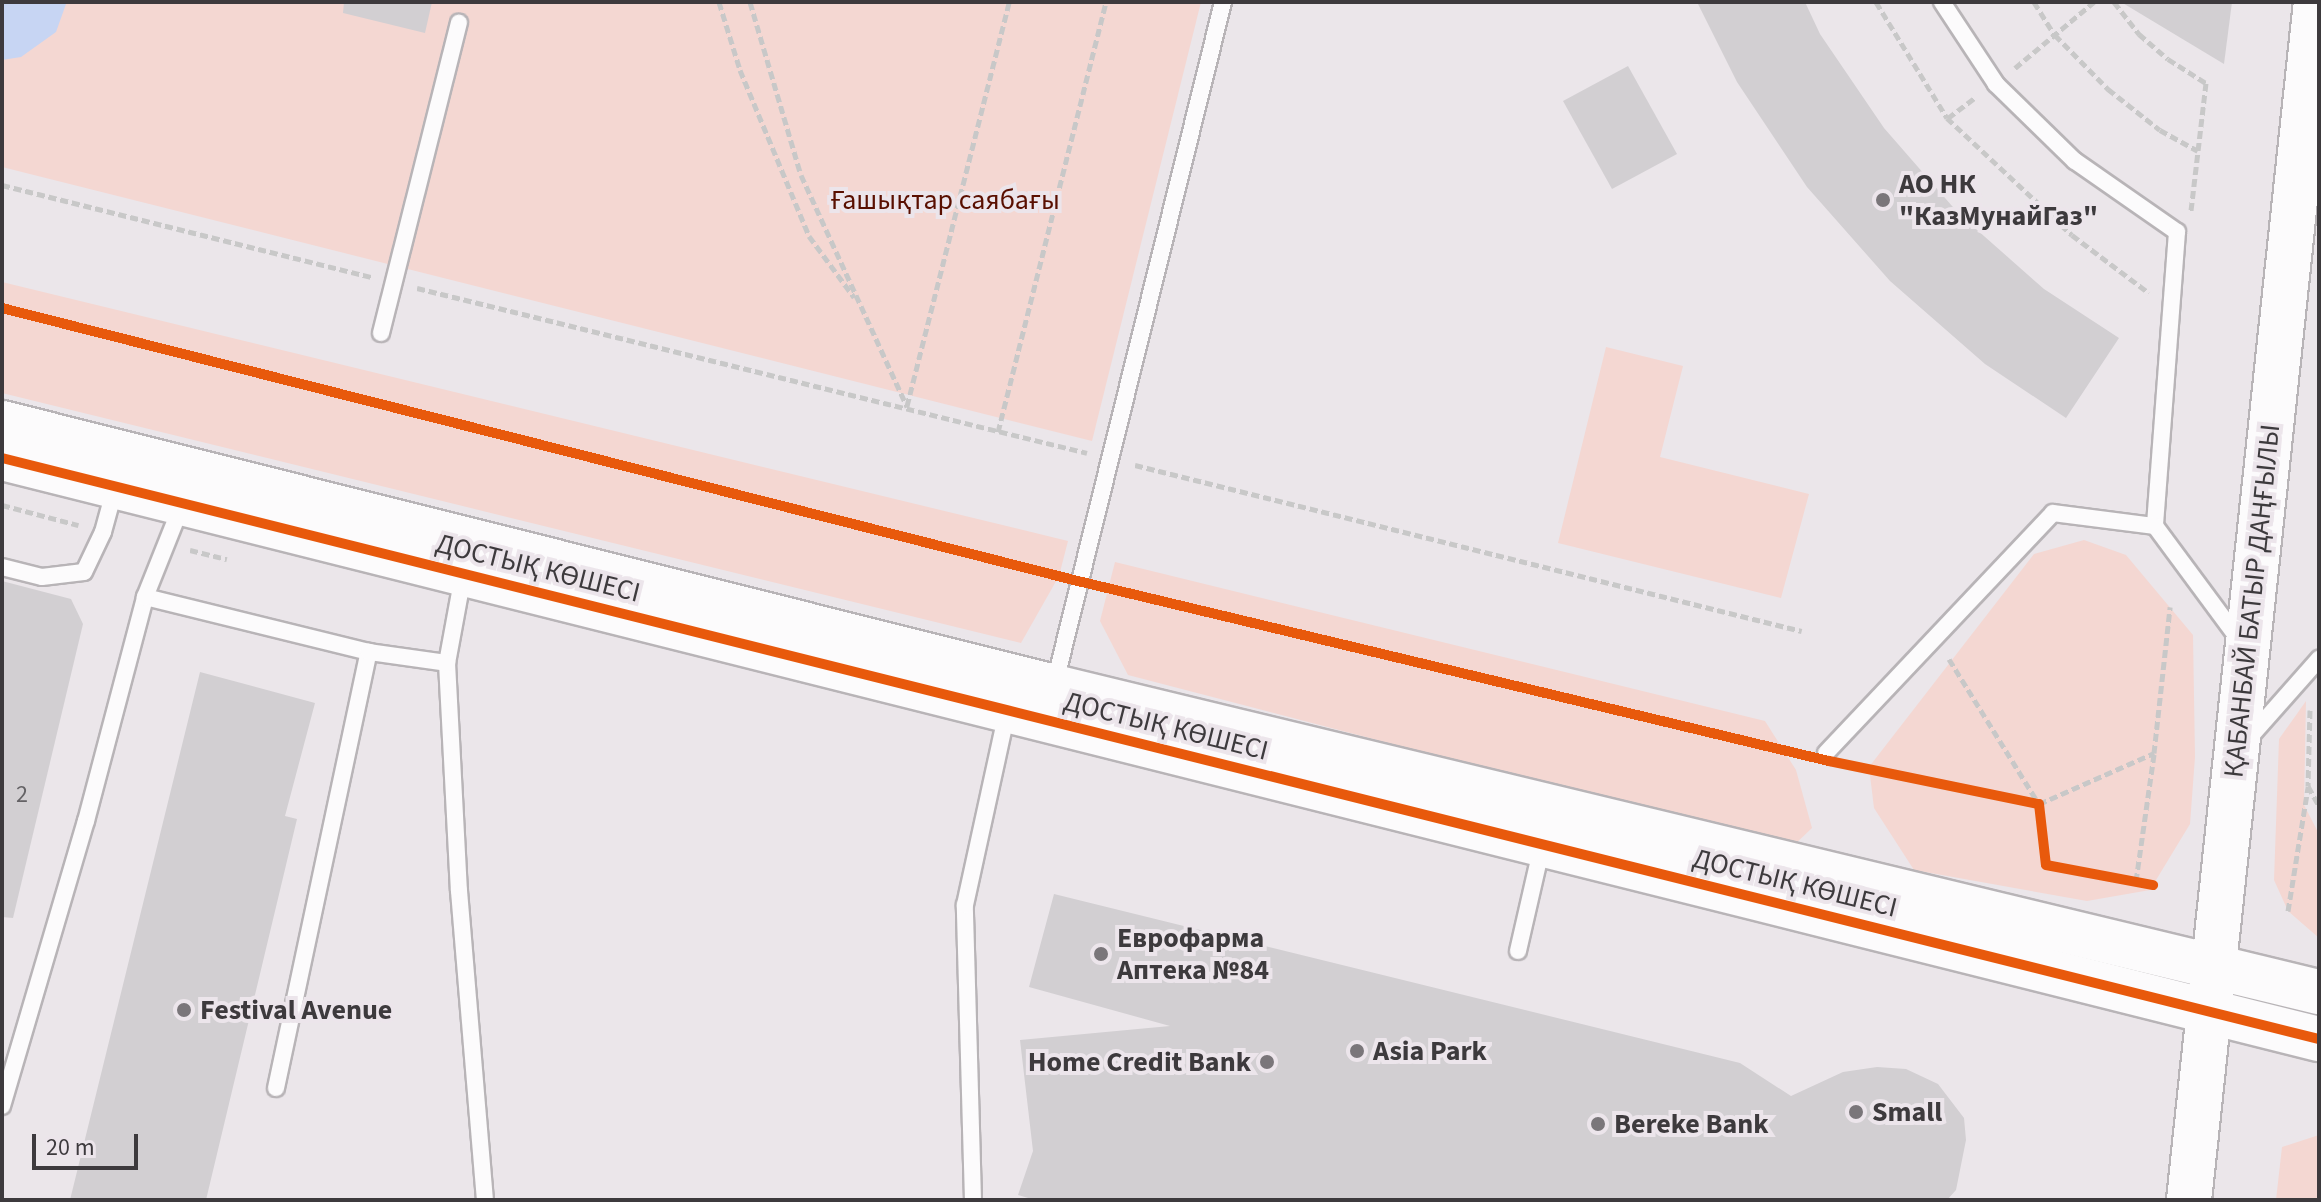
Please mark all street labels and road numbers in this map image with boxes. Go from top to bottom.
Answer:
street label: ҚАБАНБАЙ БАТЫР ДАҢҒЫЛЫ [2217,423,2287,779]
street label: ДОСТЫҚ КӨШЕСІ [432,526,644,610]
street label: ДОСТЫҚ КӨШЕСІ [1060,684,1272,768]
street label: ДОСТЫҚ КӨШЕСІ [1689,841,1901,925]

